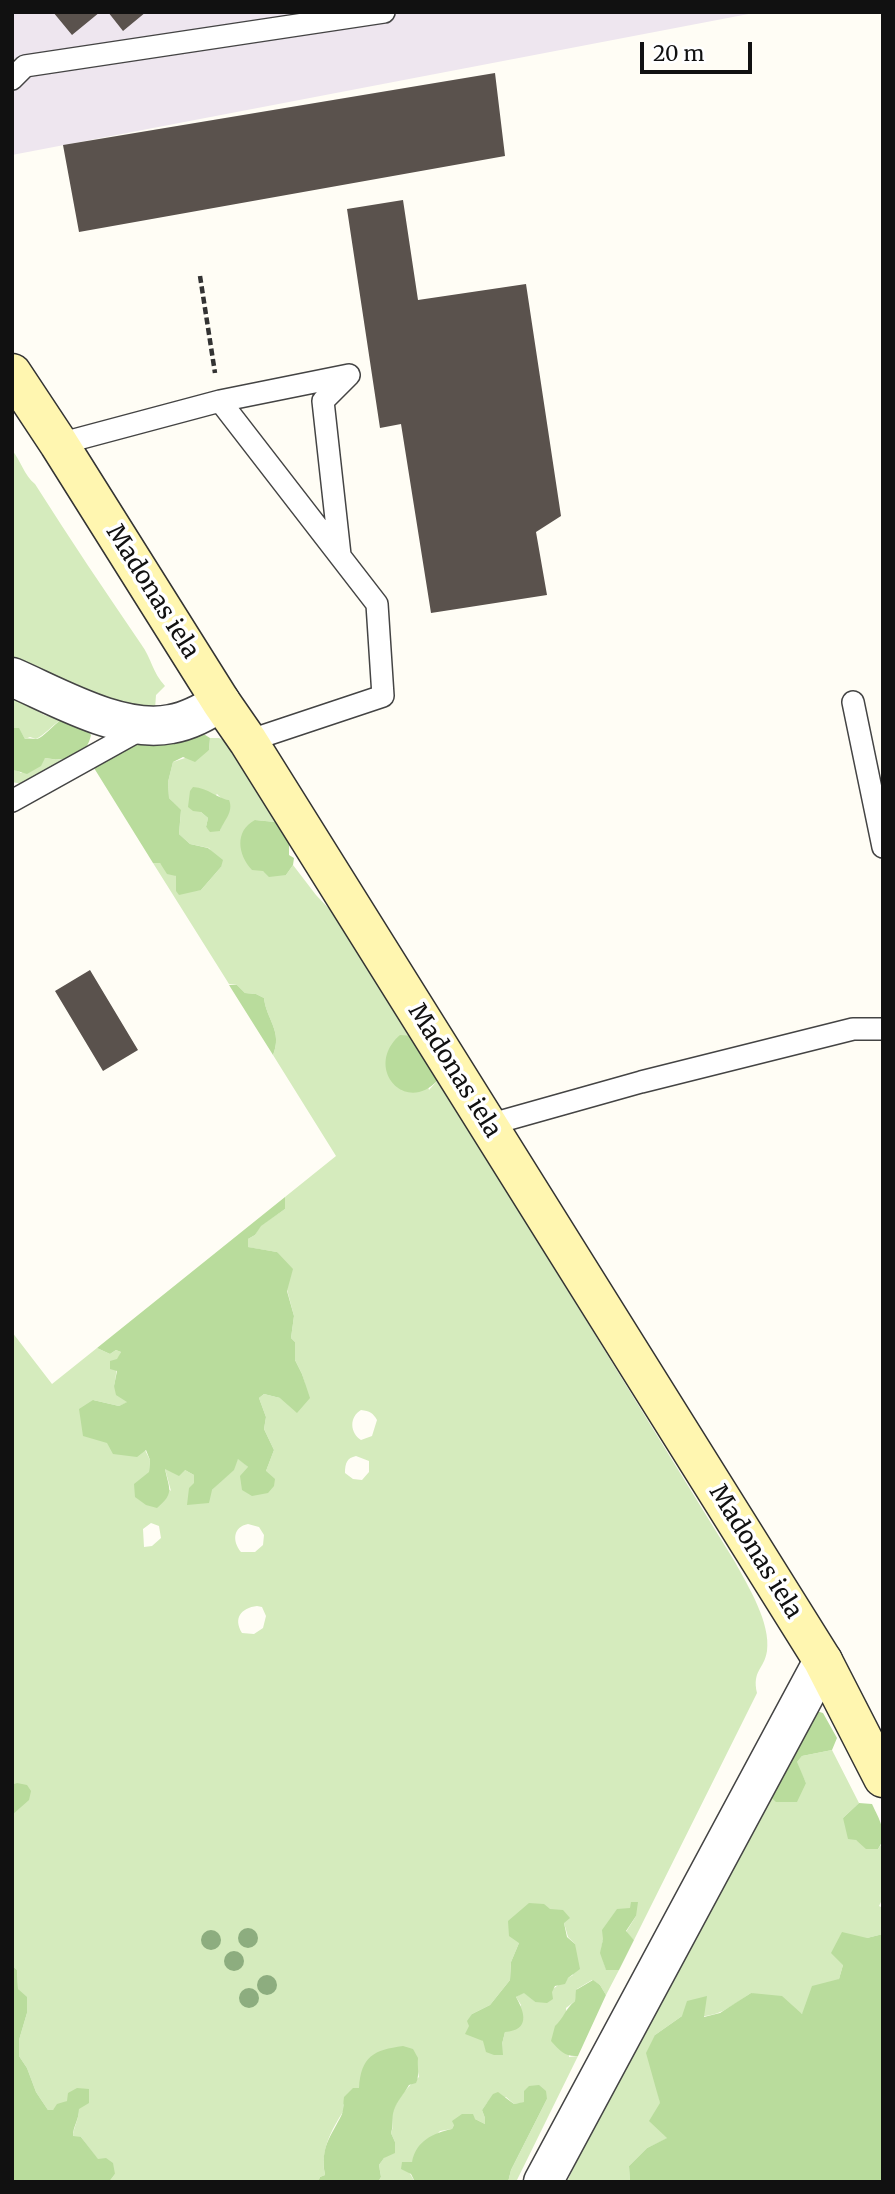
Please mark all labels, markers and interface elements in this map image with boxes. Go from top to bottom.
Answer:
scale bar [643,28,755,72]
text: 20 m [653,40,704,67]
street label: Madonas iela [99,520,205,664]
street label: Madonas iela [401,999,507,1143]
street label: Madonas iela [702,1480,808,1624]

